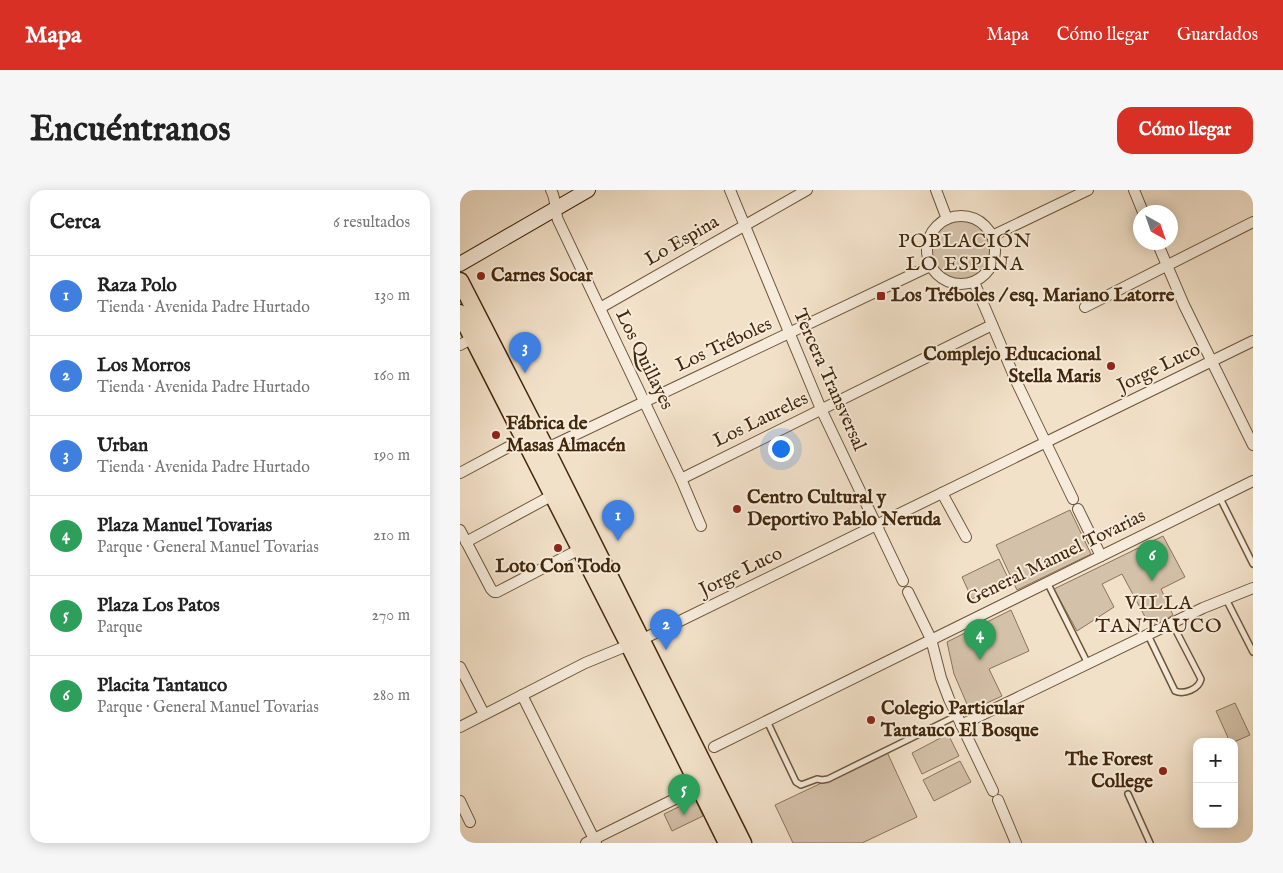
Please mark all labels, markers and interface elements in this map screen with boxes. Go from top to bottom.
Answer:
text: Mapa [25,20,81,51]
text: Mapa [986,24,1029,47]
text: Cómo llegar [1057,24,1149,47]
text: Guardados [1177,24,1258,47]
button: Cómo llegar [1117,107,1253,154]
text: Encuéntranos [30,108,230,153]
north arrow [1133,205,1178,250]
text: Cerca [50,209,100,236]
street label: Lo Espina [641,210,724,272]
text: 6 resultados [333,213,410,233]
district label: POBLACIÓN LO ESPINA [898,229,1032,277]
place label: Carnes Socar [491,264,594,288]
marker: Carnes Socar [475,270,487,282]
text: Raza Polo [97,274,177,298]
place label: Los Tréboles / esq. Mariano Latorre [891,284,1175,308]
text: 1 [63,286,69,306]
text: 130 m [374,286,410,306]
marker: Los Tréboles / esq. Mariano Latorre [875,290,887,302]
text: Tienda · Avenida Padre Hurtado [97,298,310,318]
street label: Tercera Transversal [787,305,871,455]
street label: Los Quillayes [609,306,679,414]
street label: Los Tréboles [672,312,776,378]
pin: 3 [509,332,541,373]
street label: Jorge Luco [1112,338,1204,399]
place label: Complejo Educacional Stella Maris [923,343,1102,389]
text: Los Morros [97,354,191,378]
marker: Complejo Educacional Stella Maris [1105,360,1117,372]
text: 2 [62,366,70,386]
text: 160 m [374,366,410,386]
text: Tienda · Avenida Padre Hurtado [97,378,310,398]
street label: Los Laureles [710,387,812,453]
place label: Fábrica de Masas Almacén [506,412,626,458]
marker: Fábrica de Masas Almacén [490,429,502,441]
text: Urban [97,434,148,458]
your location [768,436,794,462]
text: 3 [63,446,69,466]
text: 190 m [373,446,410,466]
text: Tienda · Avenida Padre Hurtado [97,458,310,478]
place label: Centro Cultural y Deportivo Pablo Neruda [747,486,942,532]
pin: 1 [602,500,634,541]
marker: Centro Cultural y Deportivo Pablo Neruda [731,503,743,515]
street label: General Manuel Tovarias [962,504,1150,612]
text: Plaza Manuel Tovarias [97,514,272,538]
text: 4 [62,526,70,546]
text: 210 m [373,526,410,546]
text: Parque · General Manuel Tovarias [97,538,319,558]
pin: 6 [1136,540,1168,581]
marker: Loto Con Todo [552,542,564,554]
street label: Jorge Luco [694,542,786,603]
place label: Loto Con Todo [495,555,621,579]
district label: VILLA TANTAUCO [1095,591,1223,639]
text: Plaza Los Patos [97,594,220,618]
text: 5 [63,606,69,626]
text: 270 m [371,606,410,626]
pin: 2 [650,609,682,650]
text: Parque [97,618,143,638]
pin: 4 [964,619,996,660]
text: Placita Tantauco [97,674,227,698]
text: 6 [63,686,69,706]
text: 280 m [373,686,410,706]
place label: Colegio Particular Tantauco El Bosque [880,697,1039,743]
text: Parque · General Manuel Tovarias [97,698,319,718]
marker: Colegio Particular Tantauco El Bosque [865,714,877,726]
map controls [1193,738,1238,828]
button: + [1193,738,1238,783]
place label: The Forest College [1064,748,1153,794]
marker: The Forest College [1157,765,1169,777]
pin: 5 [668,774,700,815]
button: − [1193,783,1238,828]

